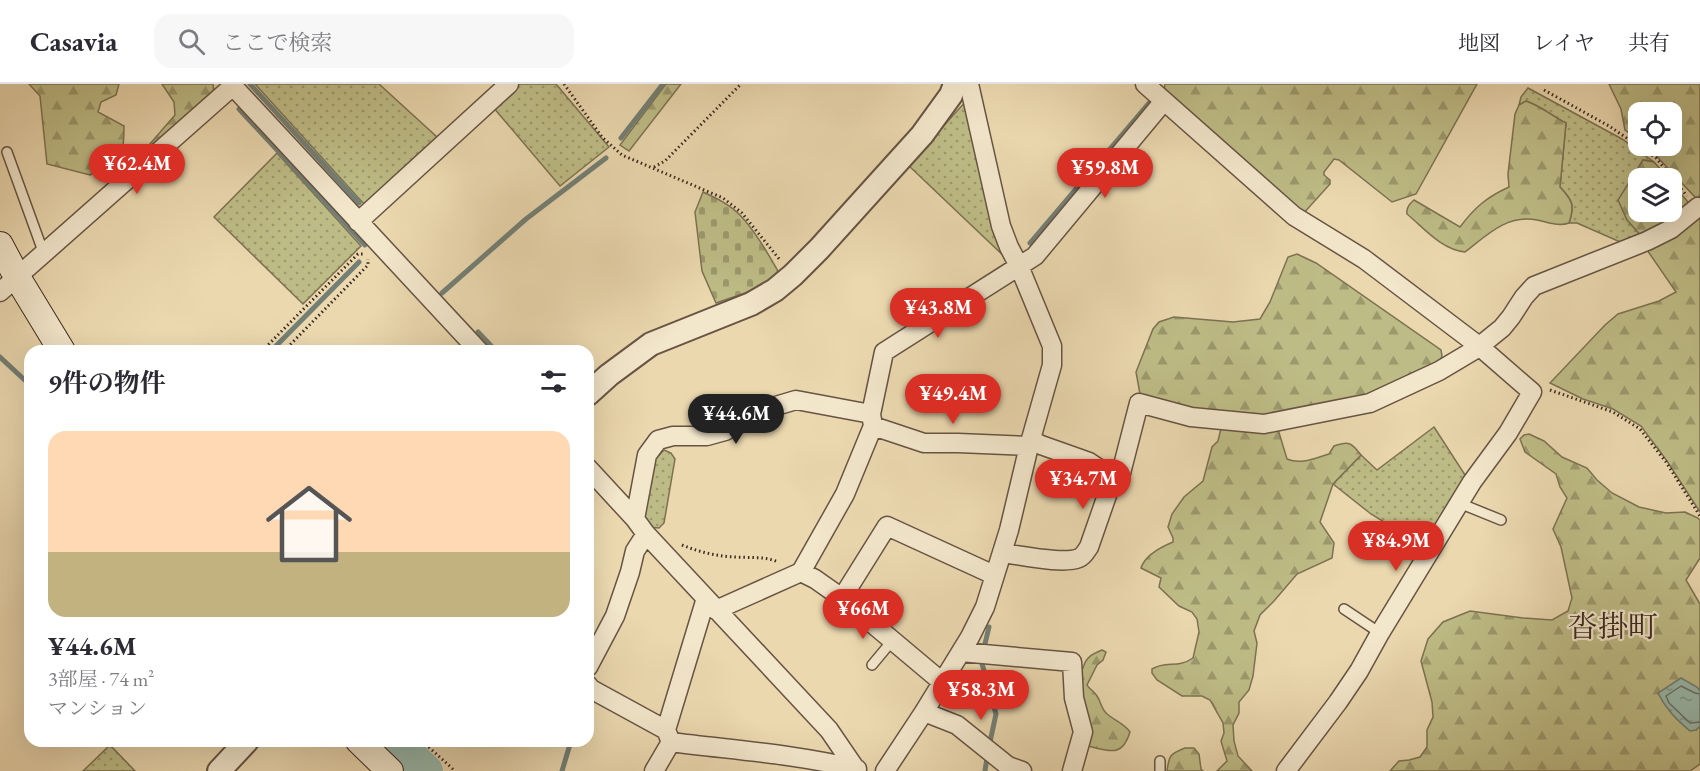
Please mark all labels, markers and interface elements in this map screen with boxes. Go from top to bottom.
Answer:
search box [154,14,574,68]
text: Casavia [30,23,118,59]
icon: search [175,25,208,58]
text: ここで検索 [223,28,333,57]
text: 地図 [1458,29,1500,56]
text: レイヤ [1533,29,1595,56]
text: 共有 [1628,29,1670,56]
map controls [1628,102,1682,222]
button: locate [1628,102,1682,156]
pin: ¥62.4M [88,144,186,195]
pin: ¥59.8M [1056,148,1154,199]
text: ¥62.4M [103,150,171,176]
text: ¥59.8M [1071,154,1139,180]
button: layers [1628,168,1682,222]
pin: ¥43.8M [889,288,987,339]
text: ¥43.8M [904,294,972,320]
icon: filters [537,365,570,398]
text: 9件の物件 [48,366,166,400]
pin: ¥49.4M [904,374,1002,425]
text: ¥49.4M [919,380,987,406]
pin: ¥44.6M [687,394,785,445]
text: ¥44.6M [702,400,770,426]
pin: ¥34.7M [1034,459,1132,510]
text: ¥34.7M [1049,465,1117,491]
icon: home [255,470,363,578]
pin: ¥84.9M [1347,521,1445,572]
text: ¥84.9M [1362,527,1430,553]
pin: ¥66M [827,589,899,640]
text: ¥66M [837,595,889,621]
district label: 沓掛町 [1568,607,1658,646]
text: ¥44.6M [48,629,137,663]
text: 3部屋 · 74 m² [48,666,154,692]
pin: ¥58.3M [932,670,1030,721]
text: ¥58.3M [947,676,1015,702]
text: マンション [48,695,147,721]

